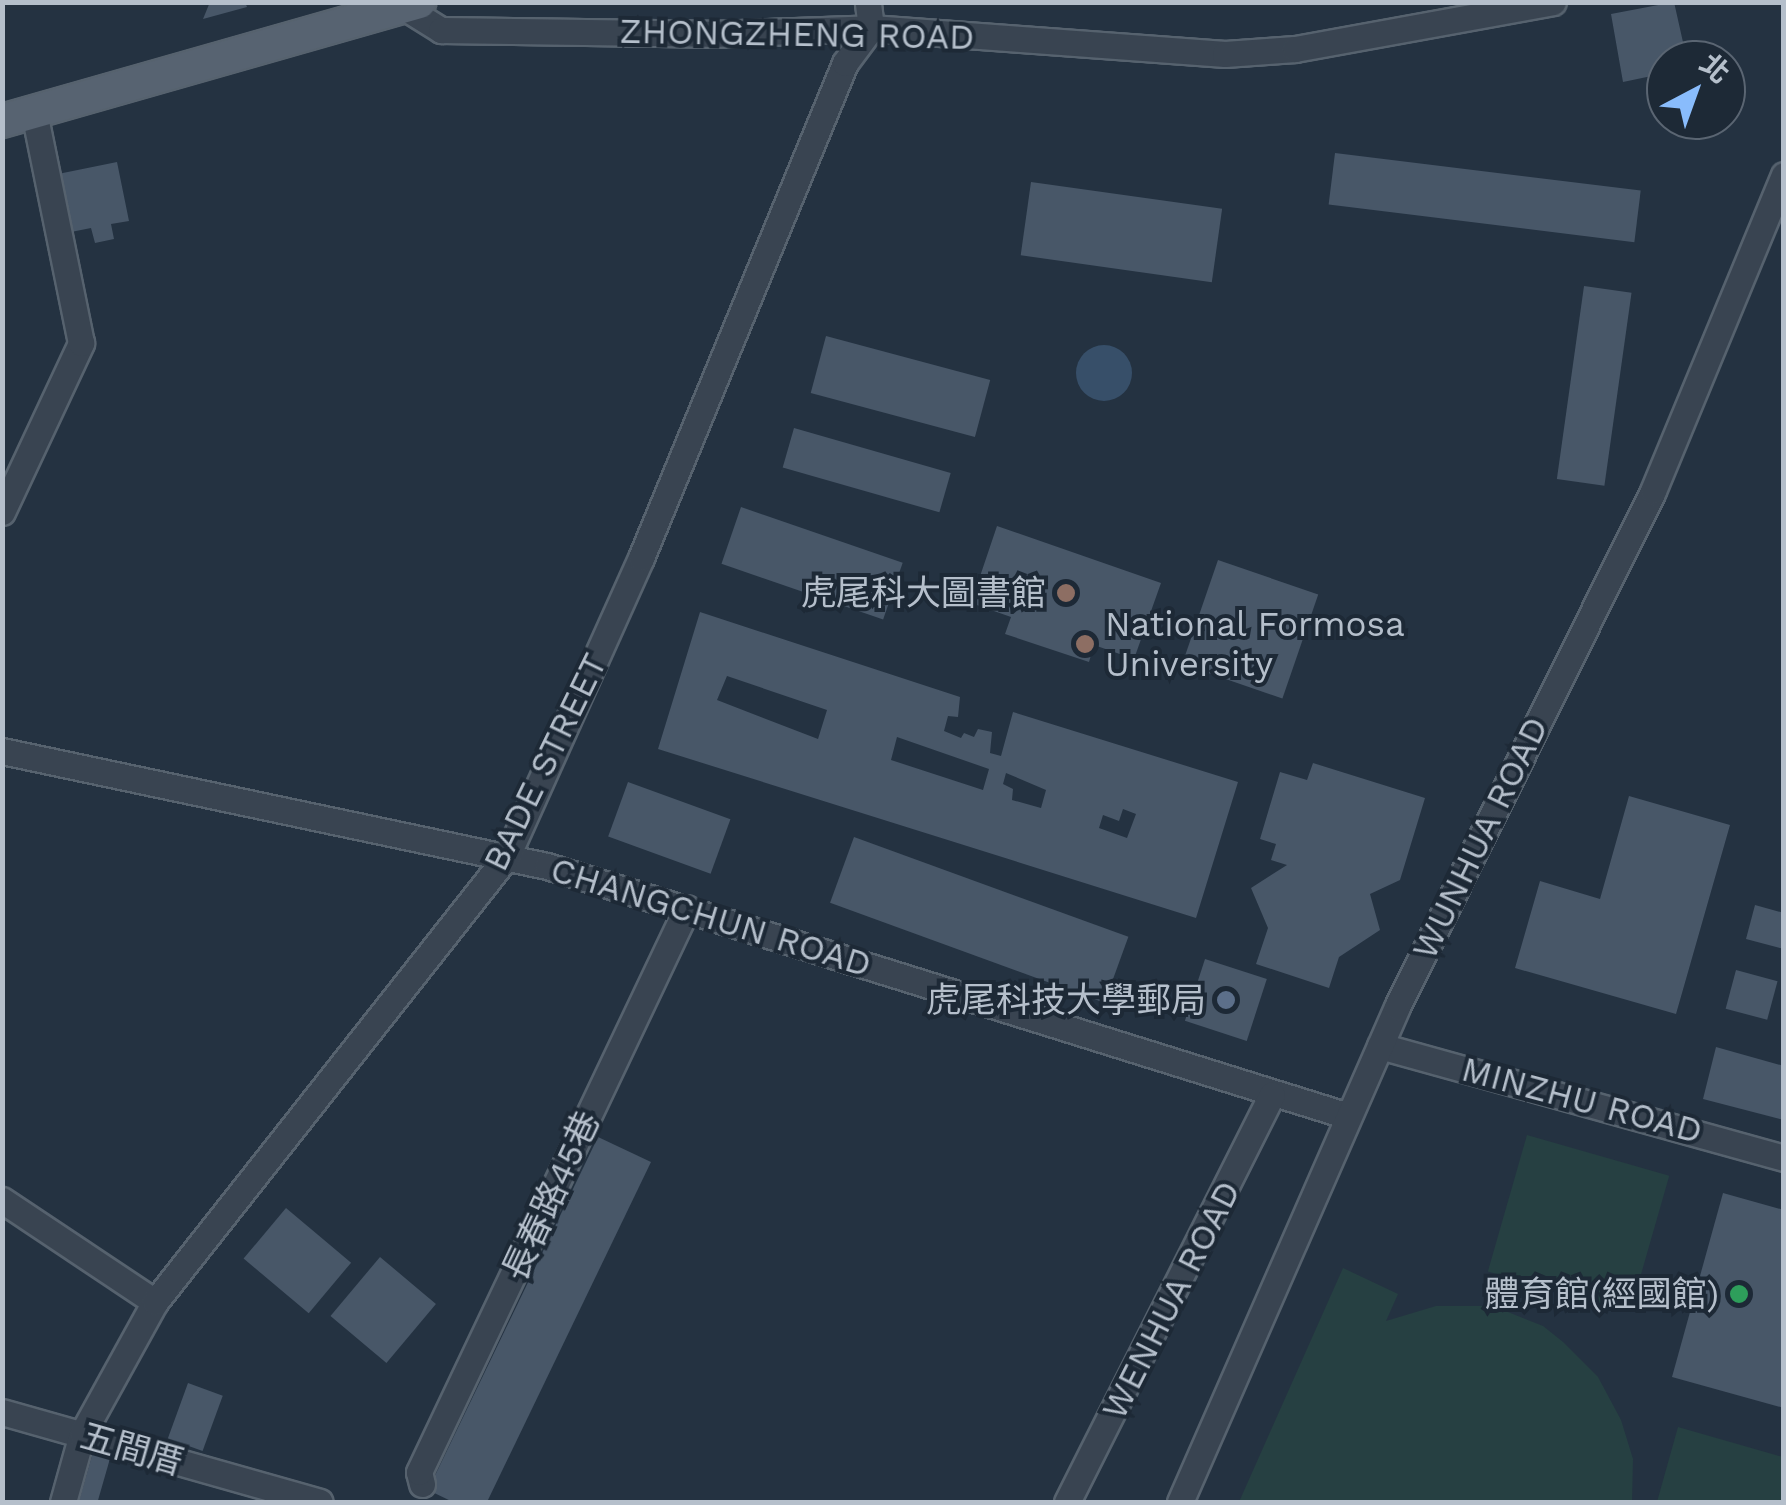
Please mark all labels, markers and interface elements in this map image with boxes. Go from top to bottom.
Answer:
street label: ZHONGZHENG ROAD [619,10,975,58]
north arrow [1646,40,1746,140]
text: 北 [1693,47,1736,90]
place label: 虎尾科大圖書館 [801,572,1046,614]
marker: 虎尾科大圖書館 [1055,582,1077,604]
place label: National Formosa University [1105,603,1406,685]
marker: National Formosa University [1074,633,1096,655]
street label: BADE STREET [474,646,616,878]
street label: WUNHUA ROAD [1403,709,1557,967]
street label: CHANGCHUN ROAD [546,848,876,986]
place label: 虎尾科技大學郵局 [926,979,1206,1021]
marker: 虎尾科技大學郵局 [1215,989,1237,1011]
street label: MINZHU ROAD [1457,1048,1707,1152]
street label: 長春路45巷 [494,1105,608,1287]
street label: WENHUA ROAD [1093,1173,1249,1427]
place label: 體育館(經國館) [1485,1273,1719,1315]
marker: 體育館(經國館) [1728,1283,1750,1305]
street label: 五間厝 [76,1414,188,1484]

